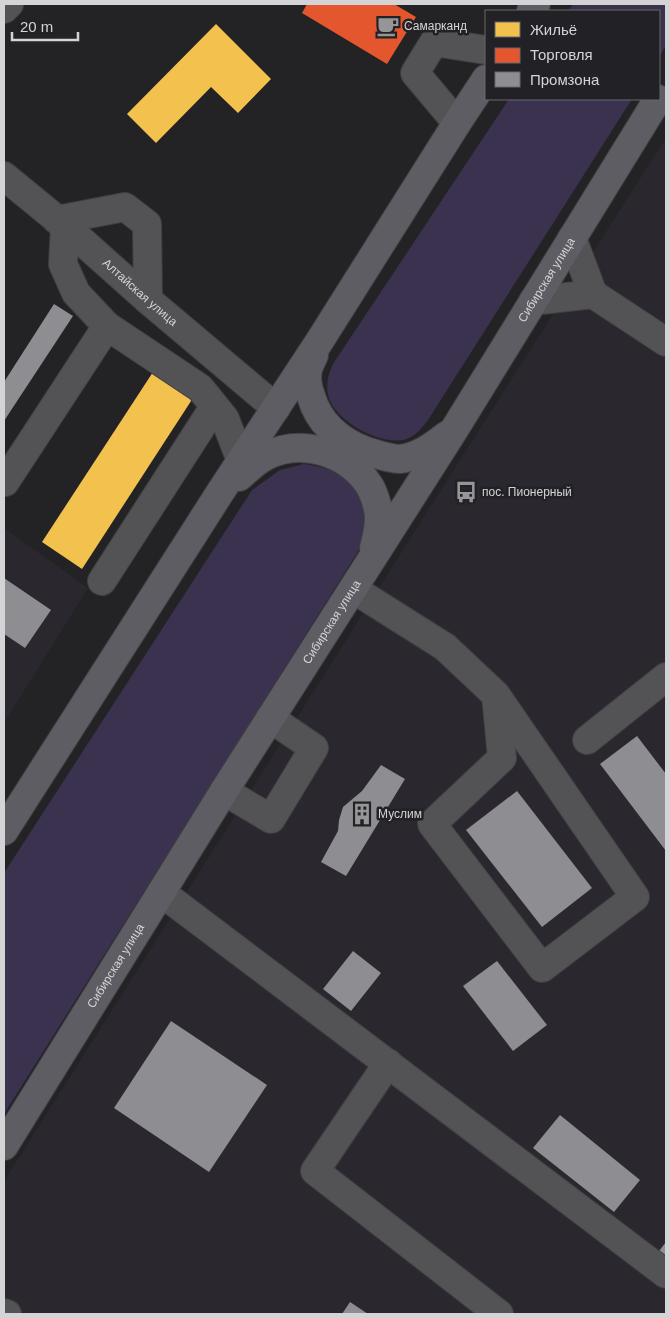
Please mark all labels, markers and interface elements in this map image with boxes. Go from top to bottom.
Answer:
scale bar [12,10,79,42]
legend [485,10,660,100]
cafe icon: Самарканд [375,13,401,39]
text: 20 m [20,18,53,35]
place label: Самарканд [404,19,467,33]
text: Жильё [530,21,577,38]
text: Торговля [530,46,593,63]
text: Промзона [530,71,600,88]
street label: Сибирская улица [515,235,578,325]
street label: Алтайская улица [100,256,181,329]
bus stop icon: пос. Пионерный [453,479,479,505]
place label: пос. Пионерный [482,485,572,499]
street label: Сибирская улица [300,577,364,667]
building icon: Муслим [349,801,375,827]
place label: Муслим [378,807,422,821]
street label: Сибирская улица [84,921,147,1011]

